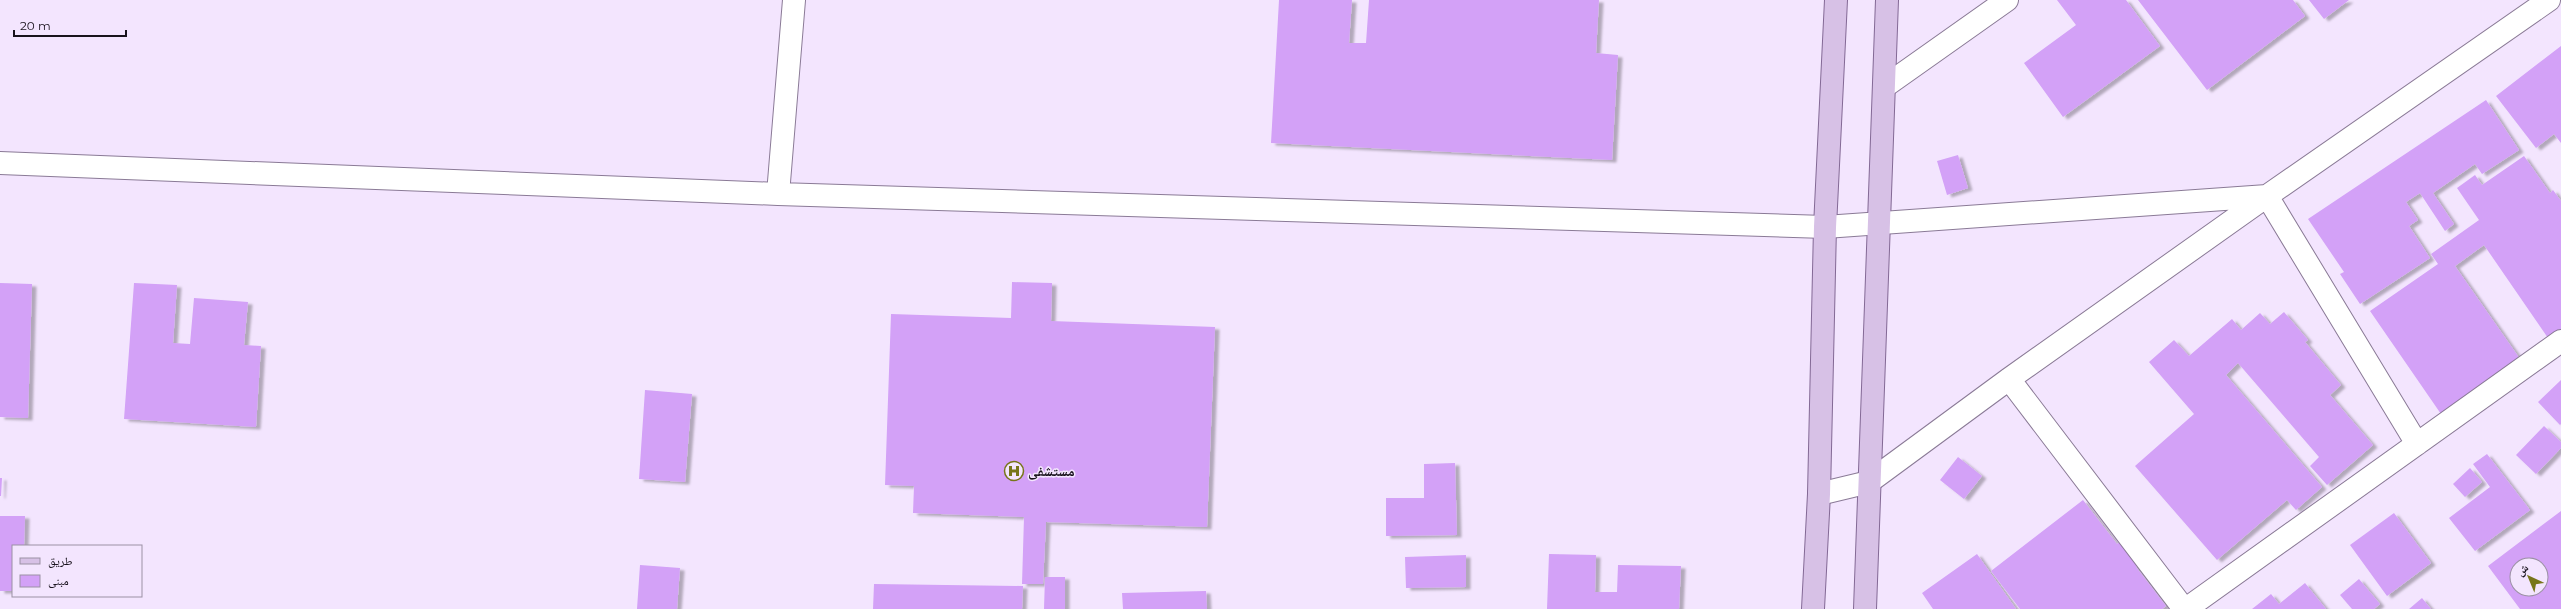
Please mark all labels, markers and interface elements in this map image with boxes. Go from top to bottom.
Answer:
scale bar [14,12,126,38]
text: 20 m [20,18,51,33]
hospital icon: مستشفى [1003,460,1025,482]
place label: مستشفى [1028,462,1075,480]
legend [12,545,142,597]
text: طريق [48,553,73,568]
north arrow [2509,557,2549,597]
text: ش [2513,560,2532,580]
text: مبنى [48,573,69,588]

